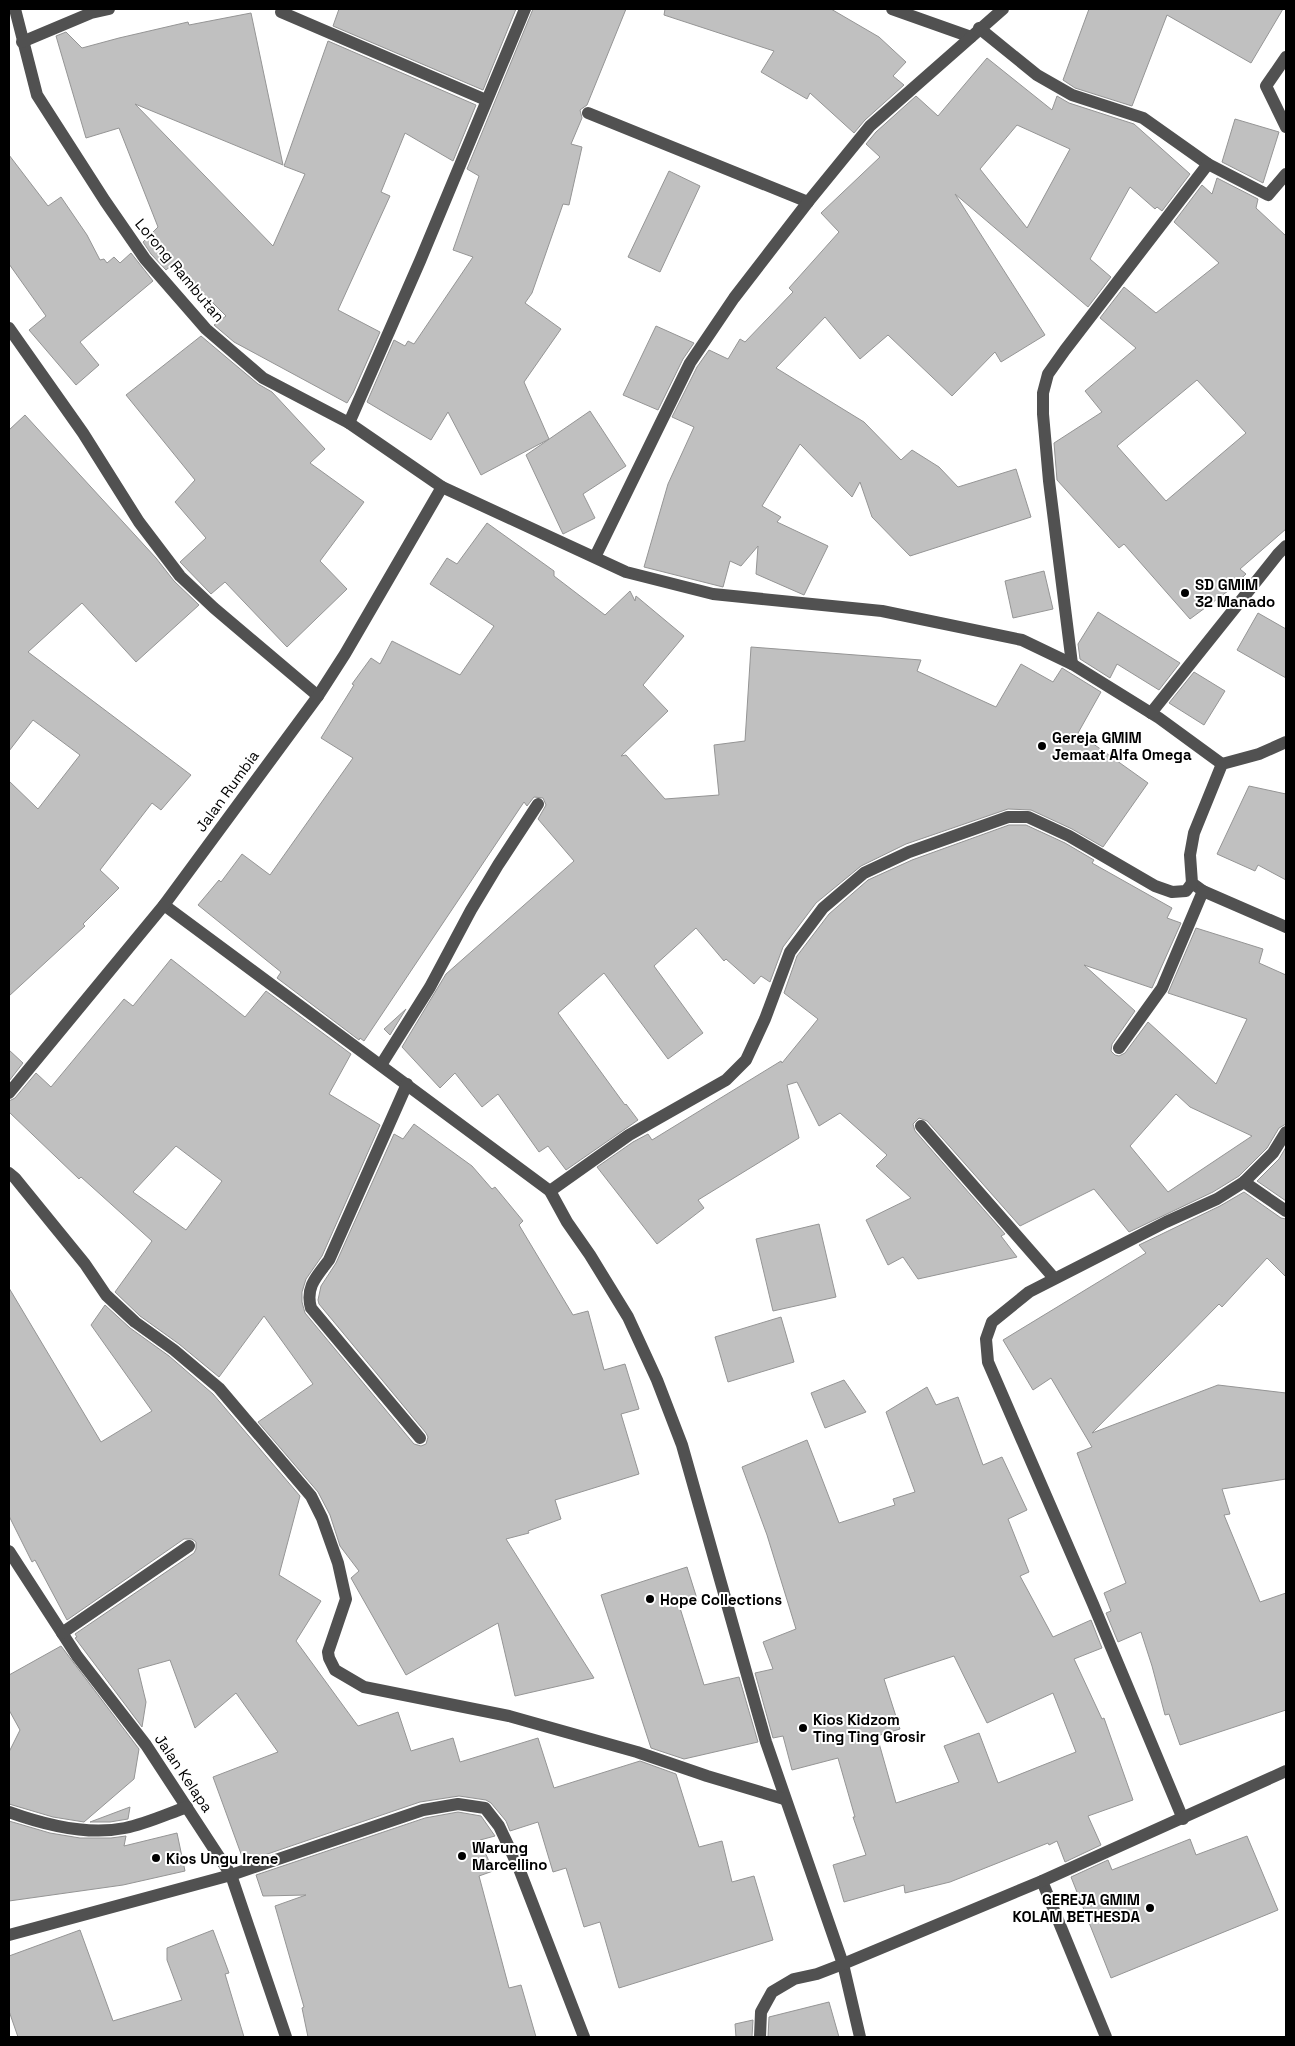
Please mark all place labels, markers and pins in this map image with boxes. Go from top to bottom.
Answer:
place label: SD GMIM 32 Manado [1195,575,1275,611]
marker: SD GMIM 32 Manado [1179,587,1191,599]
place label: Gereja GMIM Jemaat Alfa Omega [1052,728,1192,764]
marker: Gereja GMIM Jemaat Alfa Omega [1036,740,1048,752]
place label: Hope Collections [660,1590,782,1609]
marker: Hope Collections [644,1593,656,1605]
place label: Kios Kidzom Ting Ting Grosir [813,1710,926,1746]
marker: Kios Kidzom Ting Ting Grosir [797,1722,809,1734]
place label: Warung Marcellino [472,1838,547,1874]
place label: Kios Ungu Irene [166,1849,279,1868]
marker: Warung Marcellino [456,1850,468,1862]
marker: Kios Ungu Irene [150,1852,162,1864]
place label: GEREJA GMIM KOLAM BETHESDA [1013,1890,1140,1926]
marker: GEREJA GMIM KOLAM BETHESDA [1144,1902,1156,1914]

